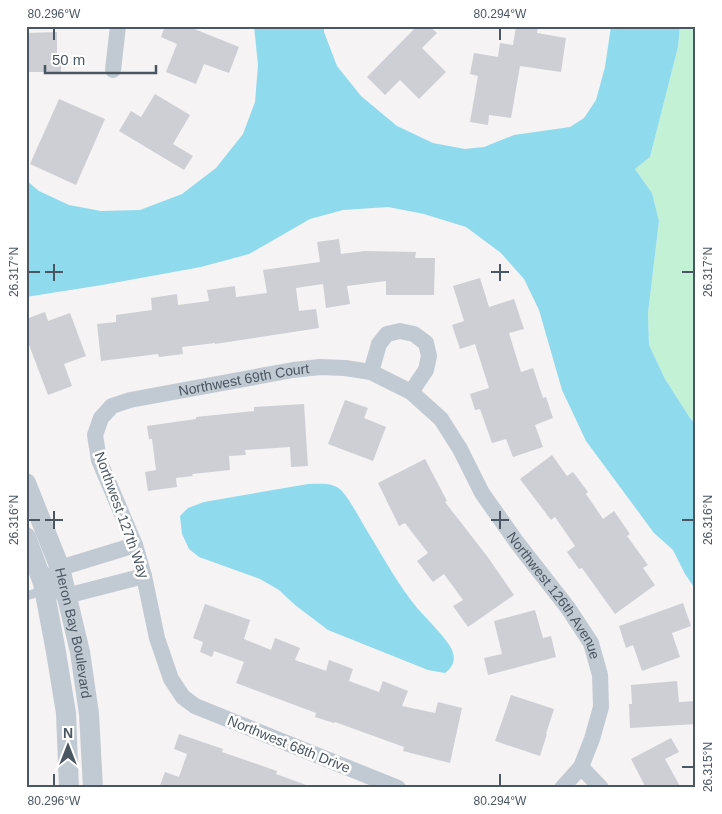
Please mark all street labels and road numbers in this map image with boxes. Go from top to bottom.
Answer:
street label: Northwest 69th Court [177,360,310,399]
street label: Northwest 127th Way [92,450,152,580]
street label: Northwest 126th Avenue [504,529,603,661]
street label: Heron Bay Boulevard [52,566,95,699]
street label: Northwest 68th Drive [225,712,353,776]

